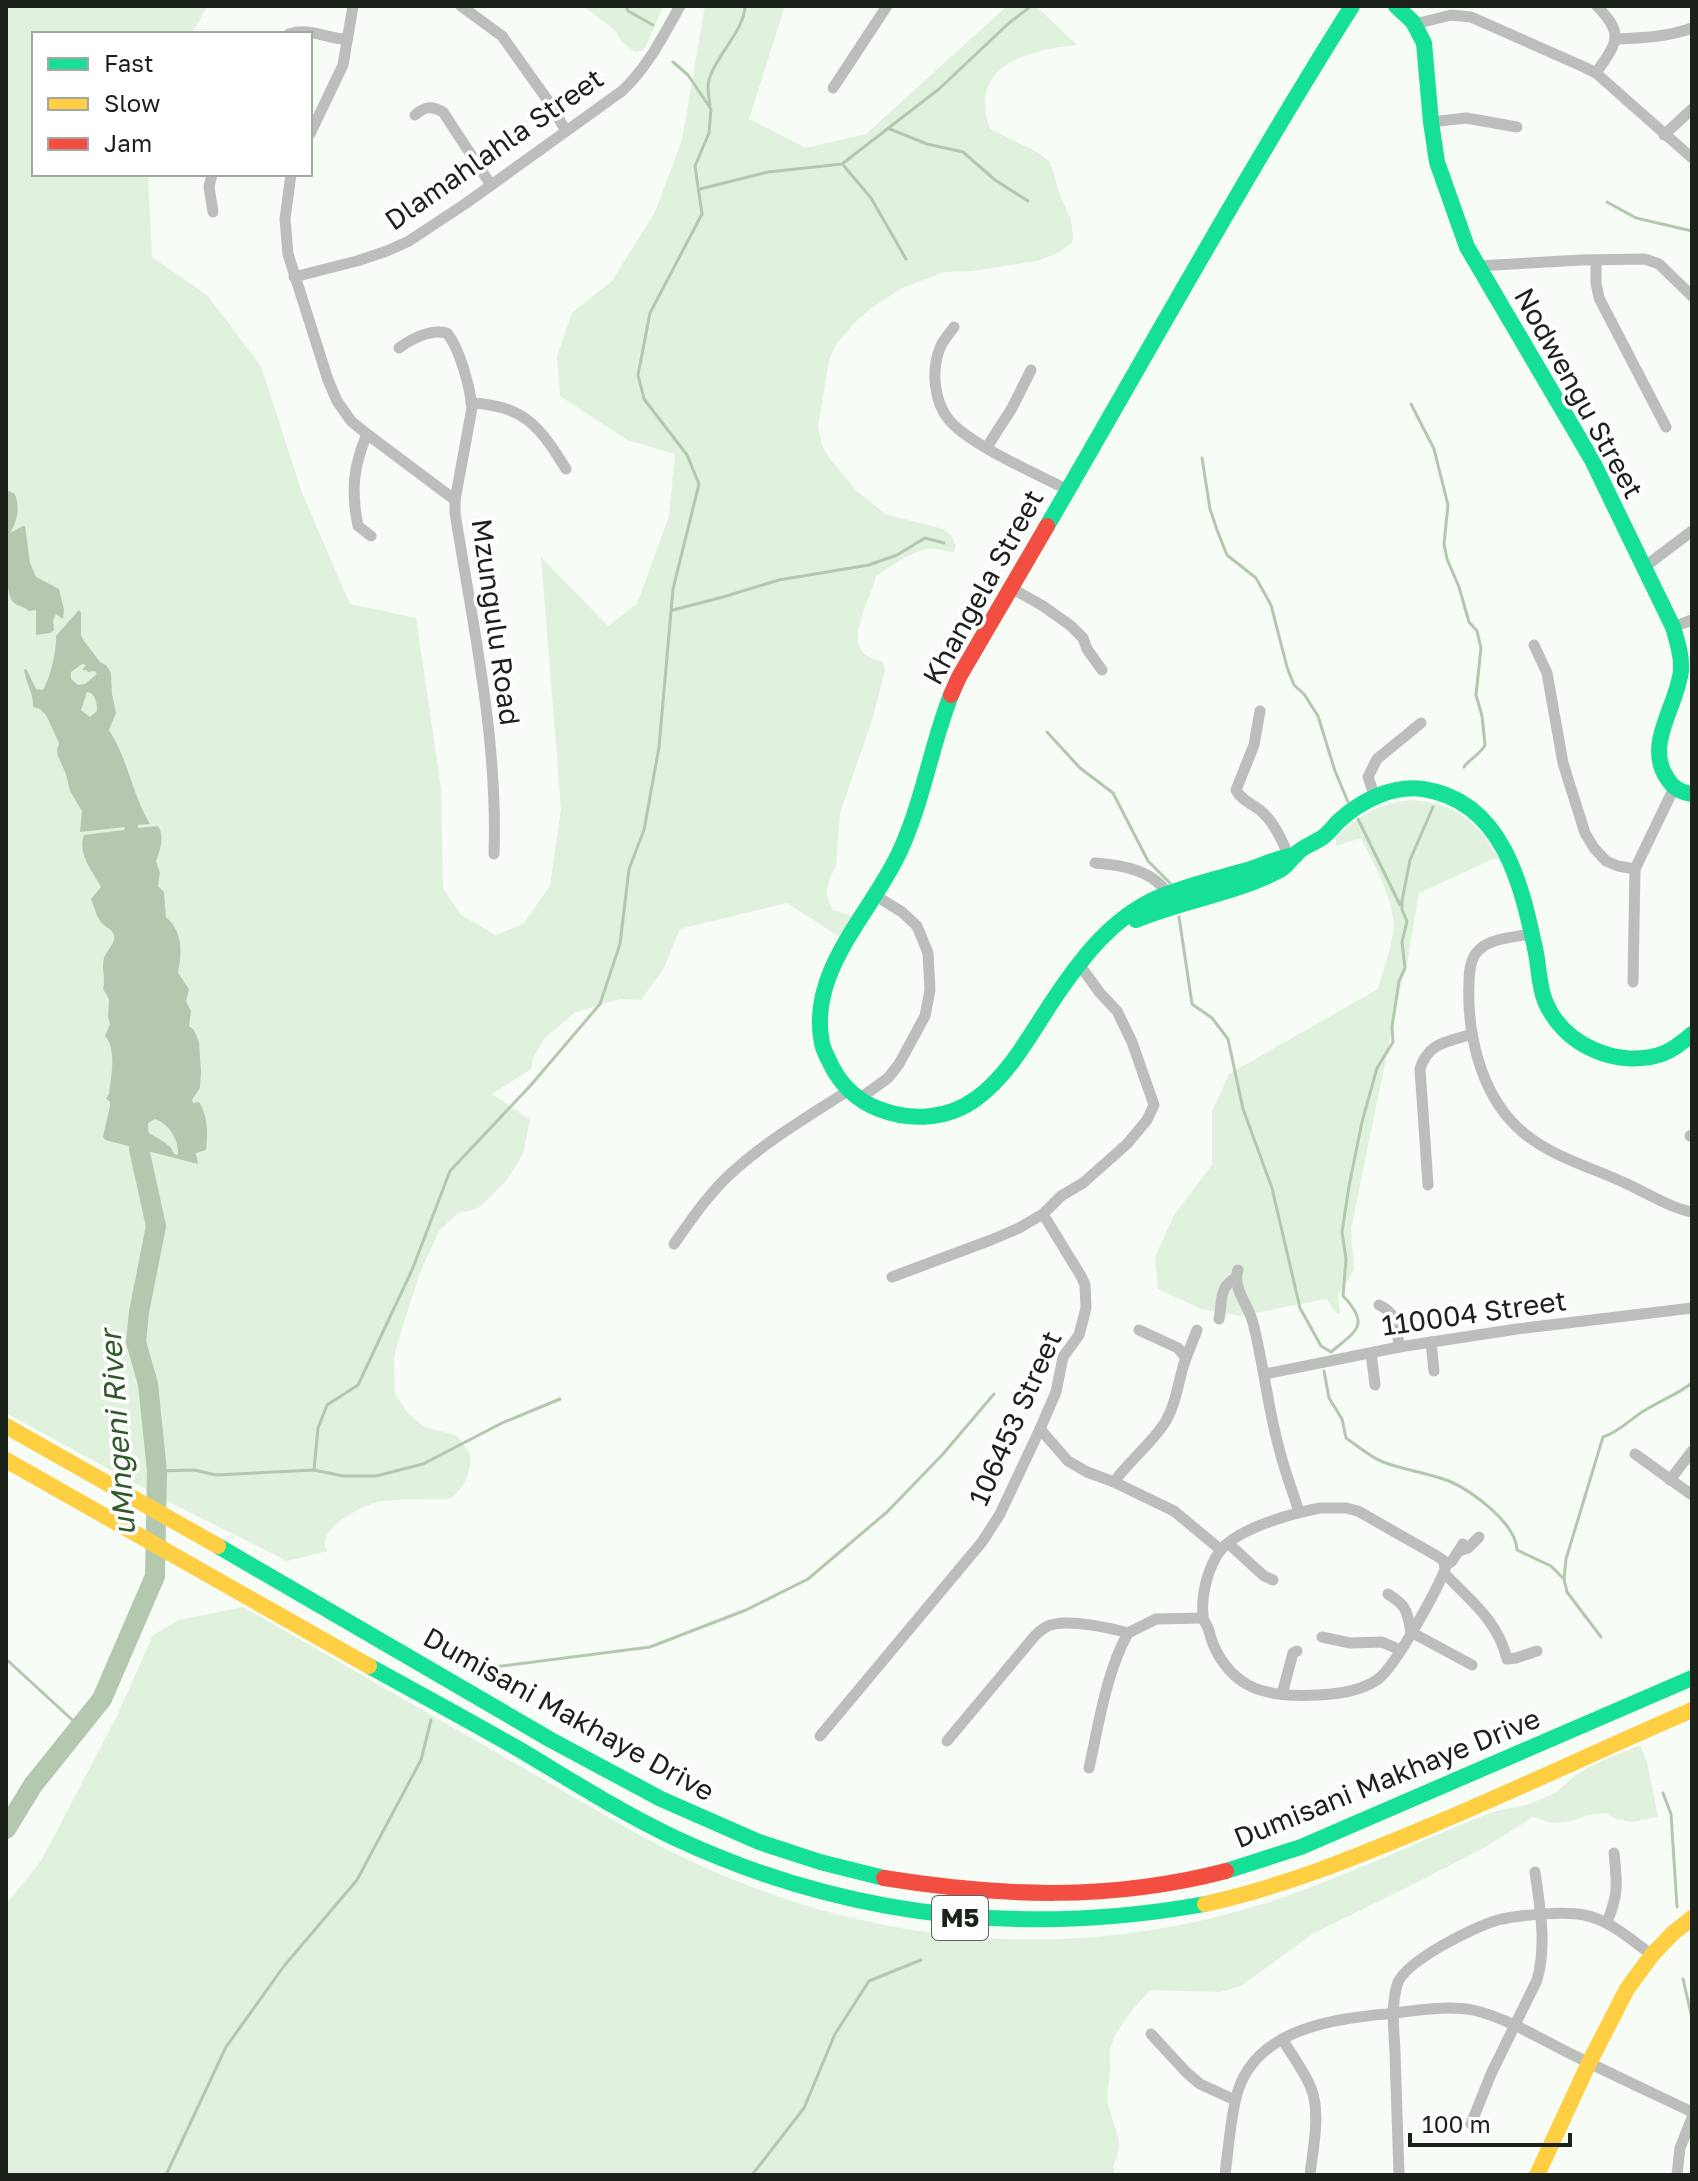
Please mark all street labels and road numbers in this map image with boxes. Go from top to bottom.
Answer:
street label: Dlamahlahla Street [378,61,609,236]
street label: Nodwengu Street [1508,282,1651,504]
street label: Khangela Street [915,484,1050,690]
street label: Mzungulu Road [466,517,527,727]
street label: 110004 Street [1379,1283,1568,1342]
street label: 106453 Street [961,1325,1068,1510]
street label: Dumisani Makhaye Drive [418,1620,720,1807]
street label: Dumisani Makhaye Drive [1229,1701,1545,1854]
road number: M5 [932,1896,988,1940]

